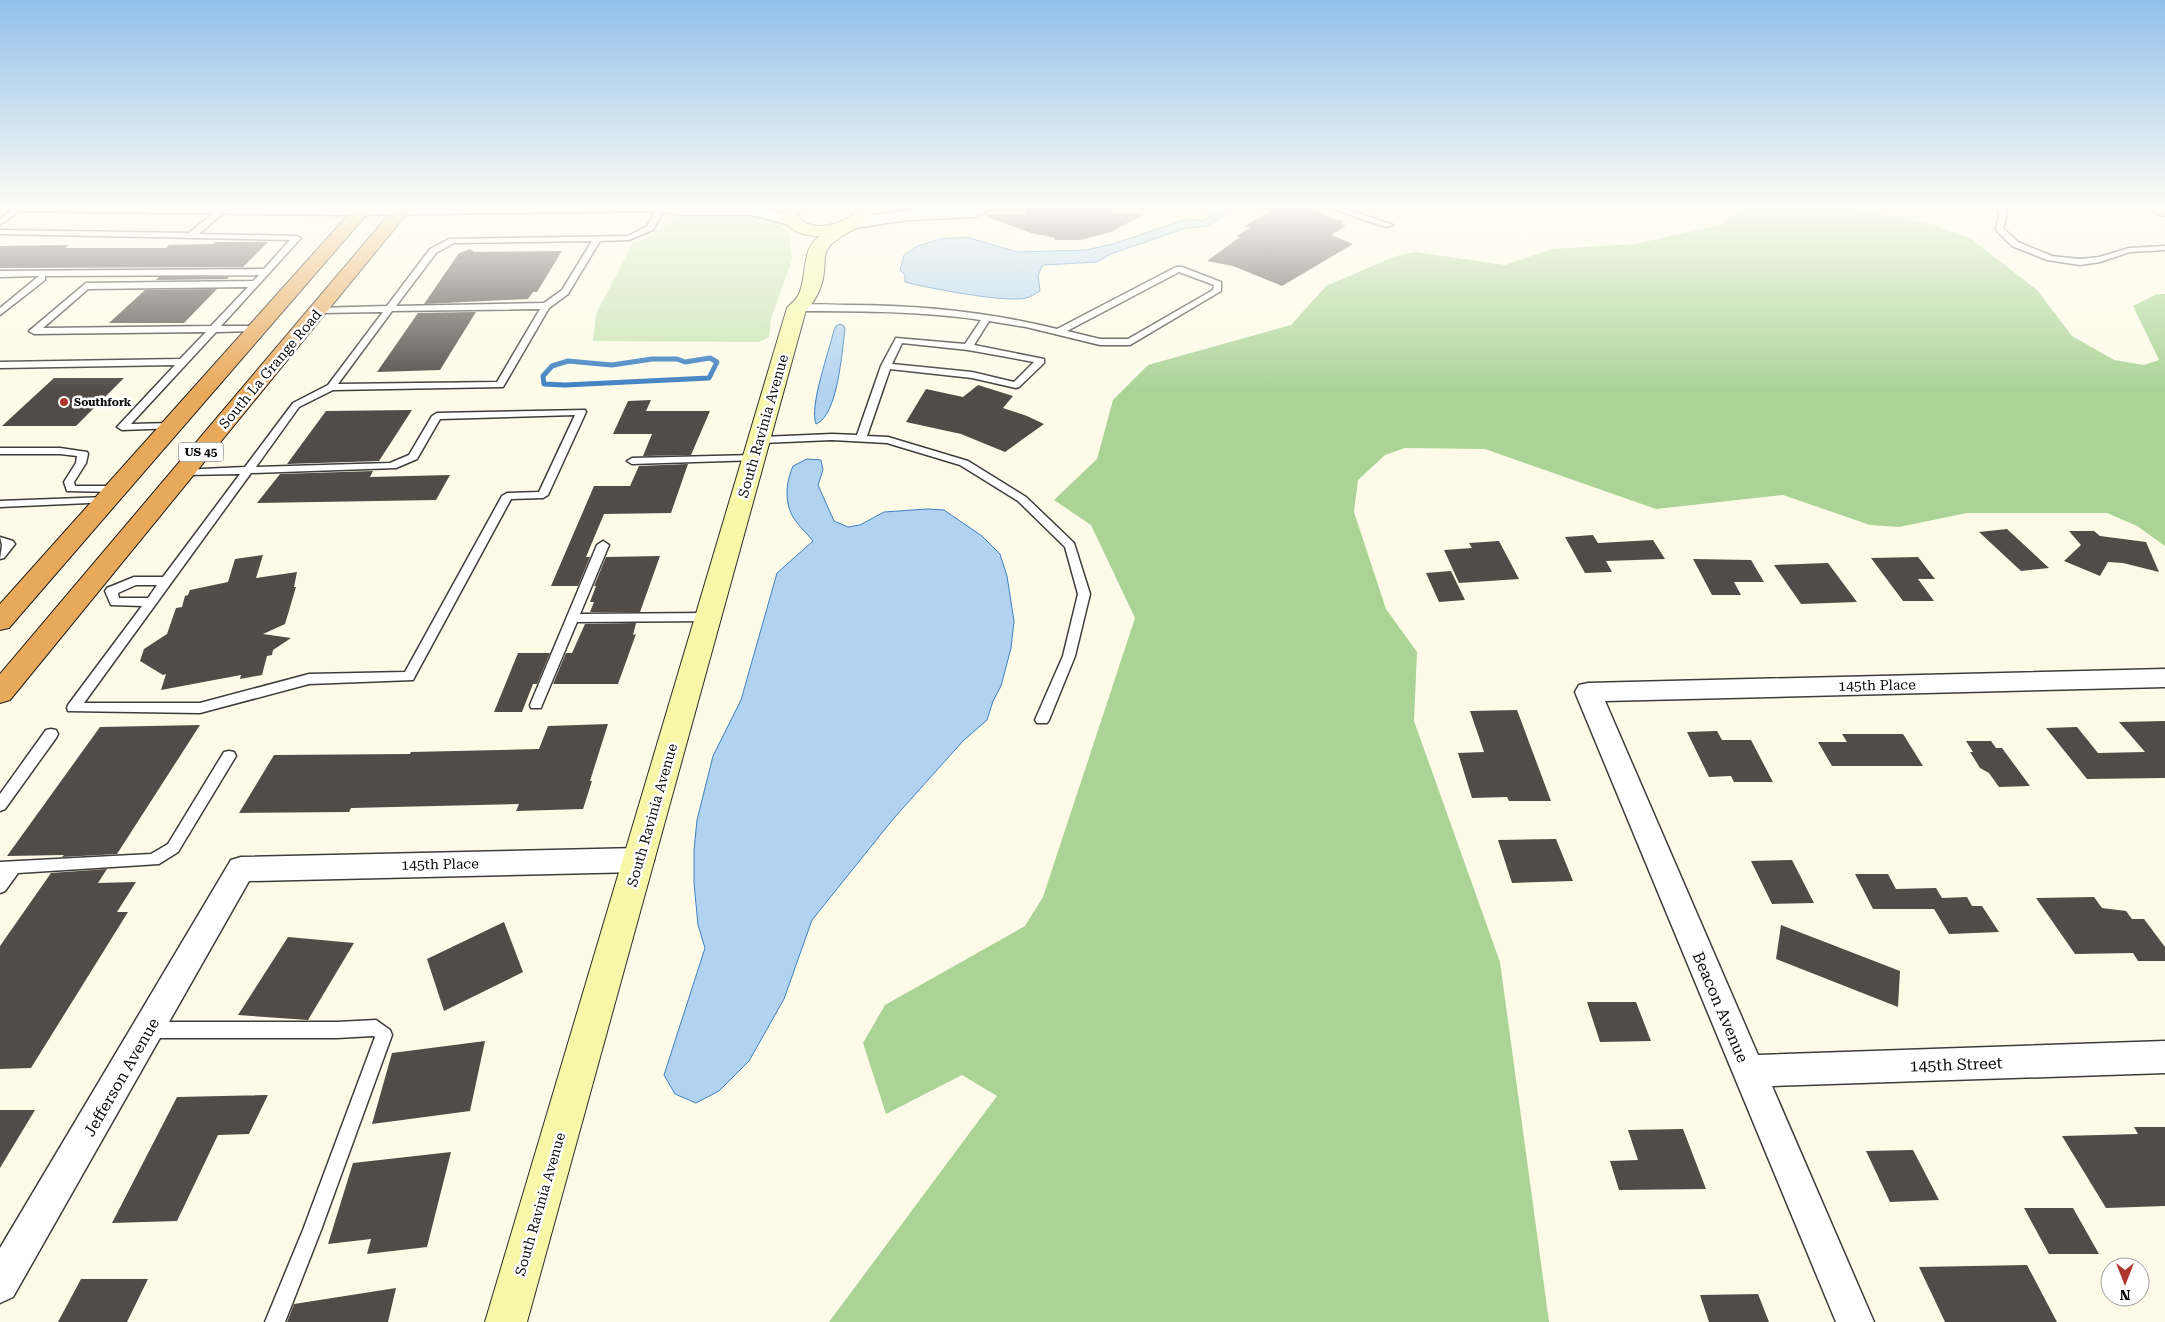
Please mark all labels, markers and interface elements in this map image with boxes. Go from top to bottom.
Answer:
street label: South La Grange Road [216,306,324,432]
street label: South Ravinia Avenue [735,352,791,499]
marker: Southfork [58,396,70,408]
place label: Southfork [74,396,132,409]
road number: US 45 [178,442,224,462]
street label: 145th Place [1838,676,1916,694]
street label: South Ravinia Avenue [624,741,680,888]
street label: 145th Place [401,855,479,873]
street label: Beacon Avenue [1689,949,1753,1066]
street label: Jefferson Avenue [80,1015,163,1140]
street label: 145th Street [1909,1053,2003,1076]
street label: South Ravinia Avenue [512,1130,568,1277]
north arrow [2100,1257,2150,1307]
text: N [2119,1287,2130,1303]

